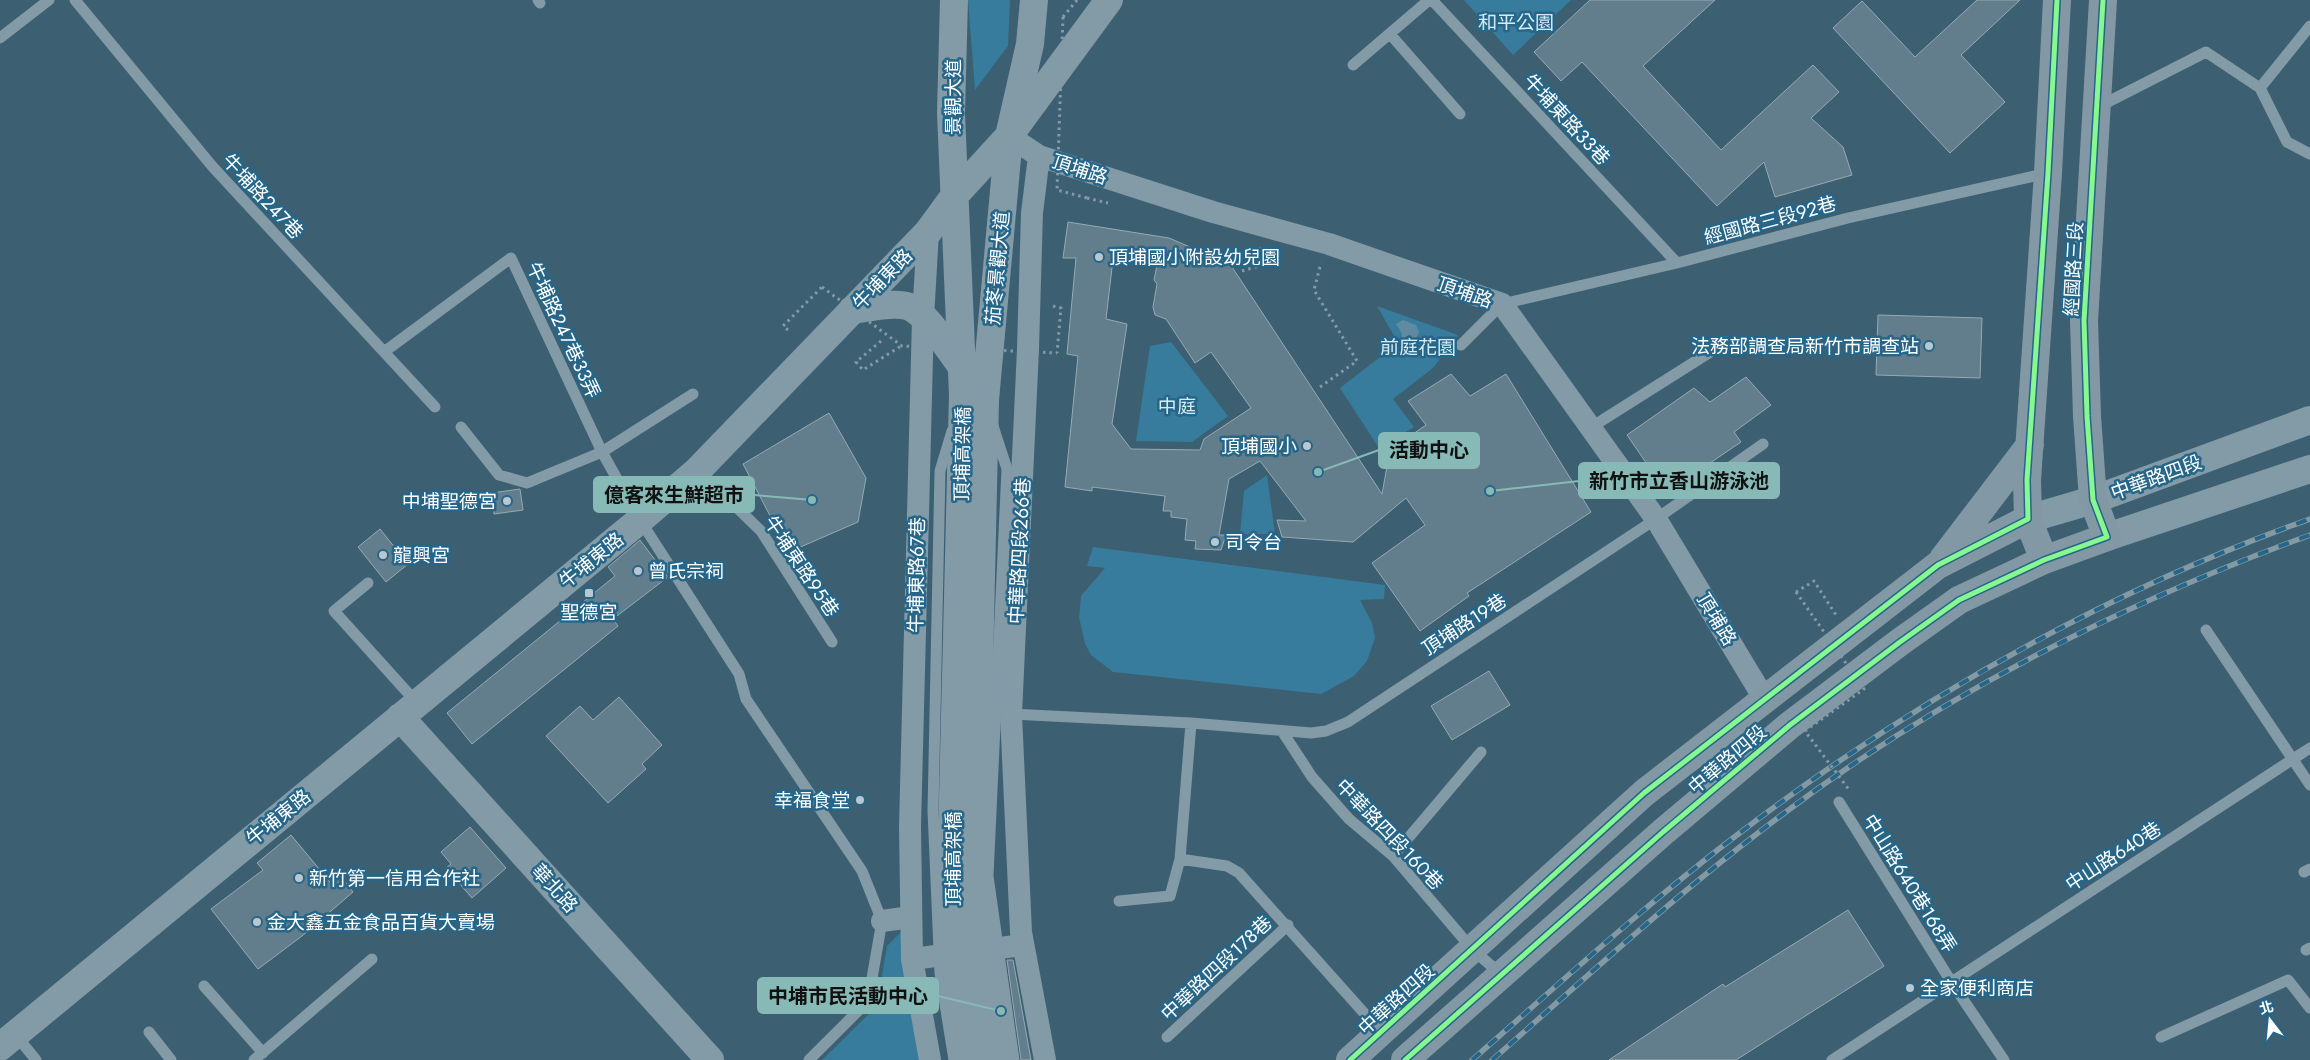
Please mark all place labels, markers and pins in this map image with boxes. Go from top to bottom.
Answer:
place label: 頂埔國小附設幼兒園 [1109,244,1280,271]
marker: 頂埔國小附設幼兒園 [1093,251,1105,263]
place label: 法務部調查局新竹市調查站 [1691,333,1919,360]
marker: 法務部調查局新竹市調查站 [1923,340,1935,352]
place label: 頂埔國小 [1221,433,1297,460]
callout: 活動中心 [1379,433,1479,468]
marker: 頂埔國小 [1301,440,1313,452]
callout: 新竹市立香山游泳池 [1579,463,1779,498]
callout: 億客來生鮮超市 [594,477,754,512]
place label: 中埔聖德宮 [402,488,497,515]
marker: 中埔聖德宮 [501,495,513,507]
place label: 司令台 [1225,529,1282,556]
marker: 司令台 [1209,536,1221,548]
place label: 龍興宮 [393,542,450,569]
marker: 龍興宮 [377,549,389,561]
place label: 曾氏宗祠 [648,558,724,585]
marker: 曾氏宗祠 [632,565,644,577]
marker: 聖德宮 [583,587,595,599]
place label: 聖德宮 [560,599,618,626]
place label: 幸福食堂 [774,787,850,814]
marker: 幸福食堂 [854,794,866,806]
place label: 新竹第一信用合作社 [309,865,480,892]
marker: 新竹第一信用合作社 [293,872,305,884]
place label: 金大鑫五金食品百貨大賣場 [267,909,495,936]
marker: 金大鑫五金食品百貨大賣場 [251,916,263,928]
place label: 全家便利商店 [1920,975,2034,1002]
callout: 中埔市民活動中心 [758,978,938,1013]
marker: 全家便利商店 [1904,982,1916,994]

